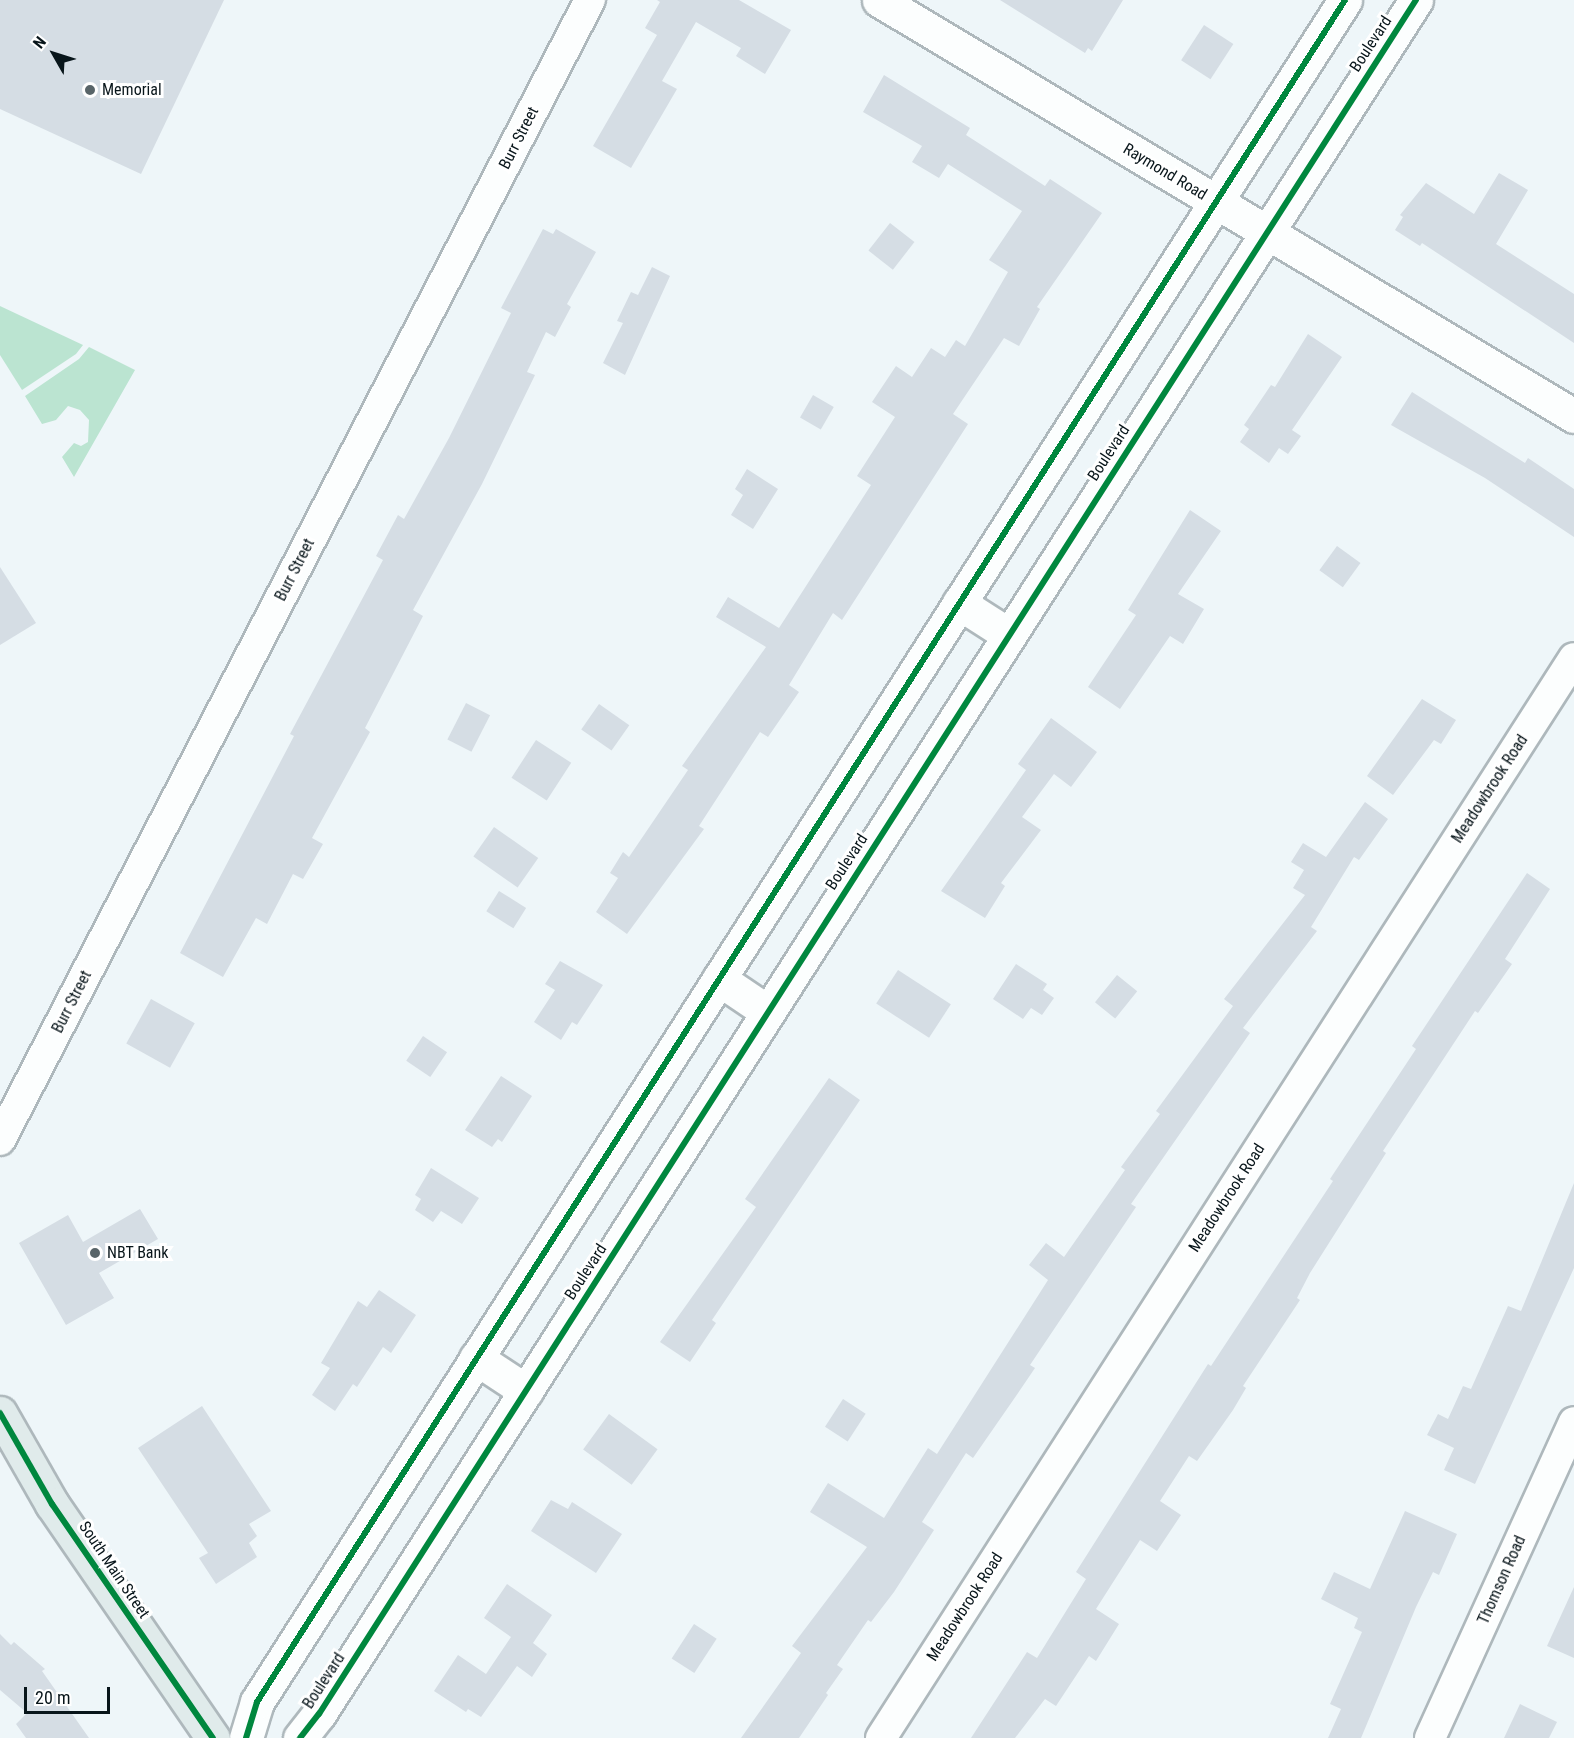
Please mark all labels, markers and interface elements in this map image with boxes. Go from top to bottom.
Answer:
street label: Boulevard [1346,13,1396,75]
north arrow [24,24,84,84]
text: N [29,33,50,52]
place label: Memorial [102,80,162,100]
marker: Memorial [83,83,97,97]
street label: Burr Street [495,104,543,172]
street label: Raymond Road [1120,139,1210,205]
street label: Boulevard [1084,422,1134,484]
street label: Burr Street [271,536,319,604]
street label: Meadowbrook Road [1448,731,1532,847]
street label: Boulevard [822,831,872,893]
street label: Burr Street [48,968,96,1036]
street label: Meadowbrook Road [1185,1140,1269,1256]
street label: Boulevard [561,1241,611,1303]
place label: NBT Bank [107,1243,169,1263]
marker: NBT Bank [88,1246,102,1260]
street label: South Main Street [75,1518,153,1622]
street label: Thomson Road [1474,1533,1530,1627]
street label: Meadowbrook Road [923,1549,1007,1665]
street label: Boulevard [299,1650,349,1712]
scale bar [27,1675,112,1713]
text: 20 m [35,1687,70,1708]

